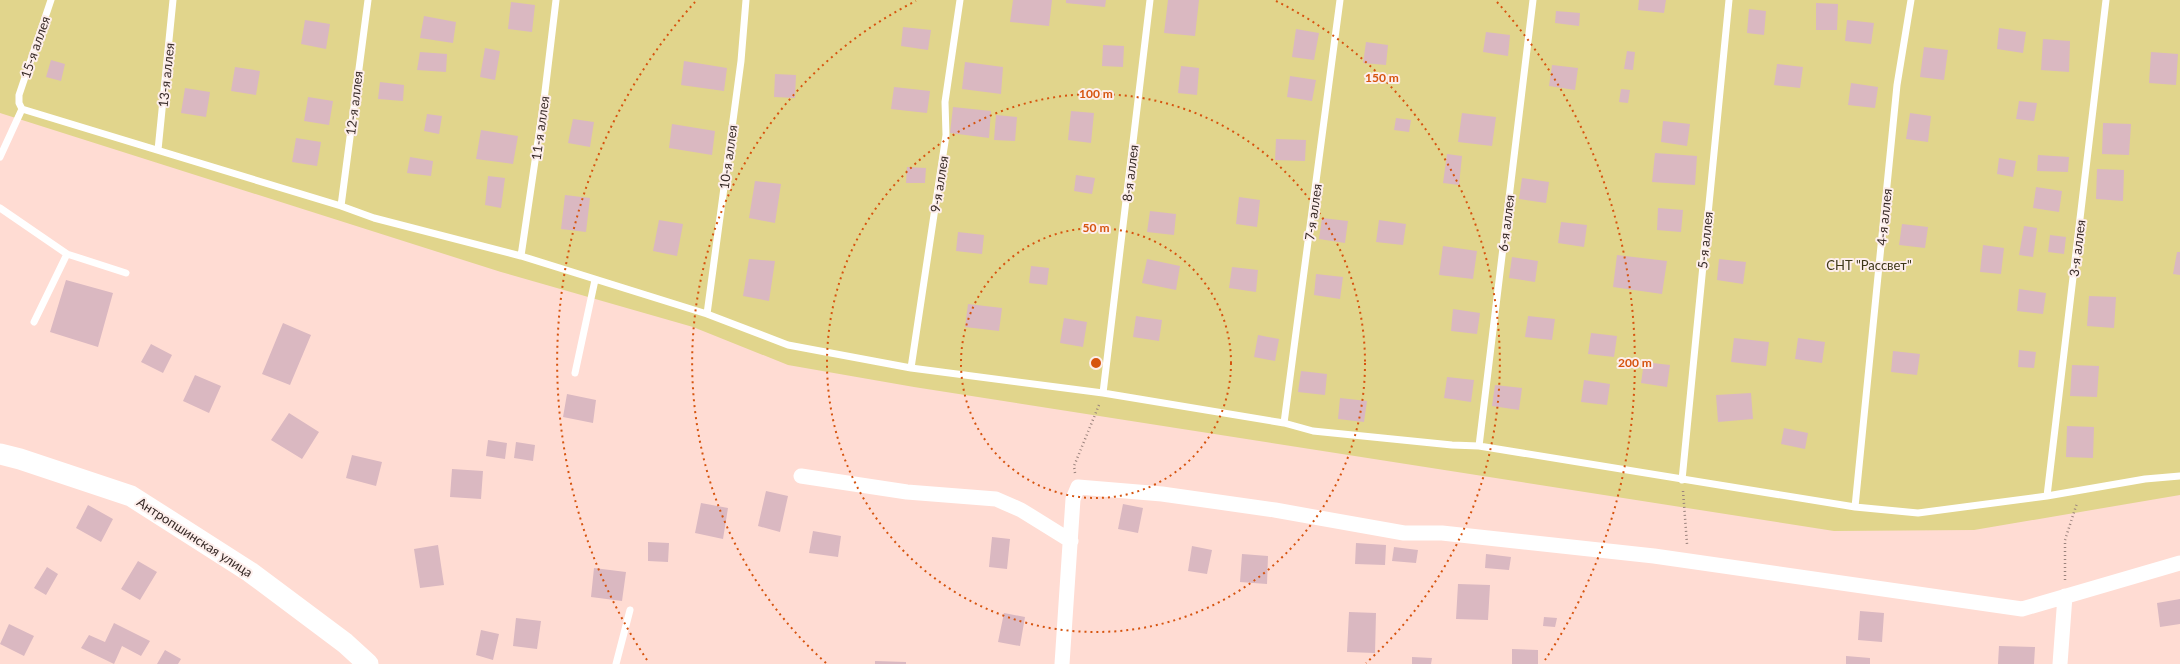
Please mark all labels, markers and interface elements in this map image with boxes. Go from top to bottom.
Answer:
street label: 15-я аллея [17,14,53,80]
street label: 13-я аллея [155,42,177,108]
street label: 12-я аллея [342,70,366,136]
text: 150 m [1365,70,1399,85]
text: 100 m [1079,86,1113,101]
street label: 11-я аллея [528,95,552,161]
street label: 10-я аллея [716,124,740,190]
street label: 8-я аллея [1119,144,1141,202]
street label: 9-я аллея [927,155,951,213]
street label: 7-я аллея [1301,183,1325,241]
street label: 4-я аллея [1873,188,1895,246]
street label: 6-я аллея [1495,194,1517,252]
street label: 5-я аллея [1694,211,1716,269]
street label: 3-я аллея [2066,219,2088,277]
text: 50 m [1083,220,1109,235]
park label: СНТ "Рассвет" [1826,257,1912,273]
text: 200 m [1618,355,1652,370]
centre of rings [1089,356,1103,370]
street label: Антропшинская улица [134,494,256,580]

